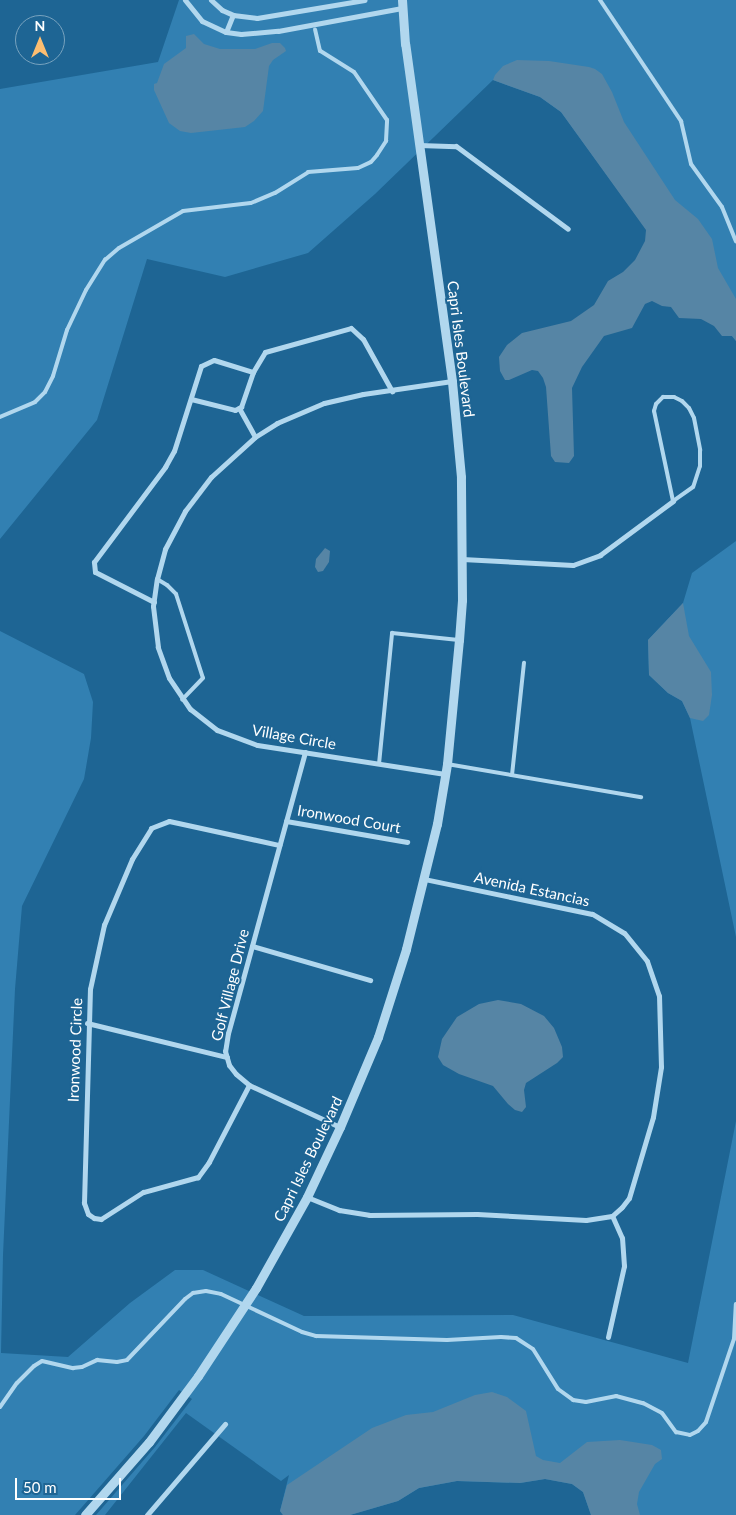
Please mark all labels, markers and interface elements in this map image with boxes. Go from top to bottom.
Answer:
north arrow [15,15,65,65]
text: N [35,17,45,34]
street label: Capri Isles Boulevard [444,280,478,418]
street label: Village Circle [251,721,337,753]
street label: Ironwood Court [296,801,402,837]
street label: Avenida Estancias [473,868,591,910]
street label: Golf Village Drive [207,927,253,1043]
street label: Ironwood Circle [64,998,86,1102]
street label: Capri Isles Boulevard [270,1093,346,1225]
scale bar [18,1468,124,1500]
text: 50 m [23,1478,57,1496]

